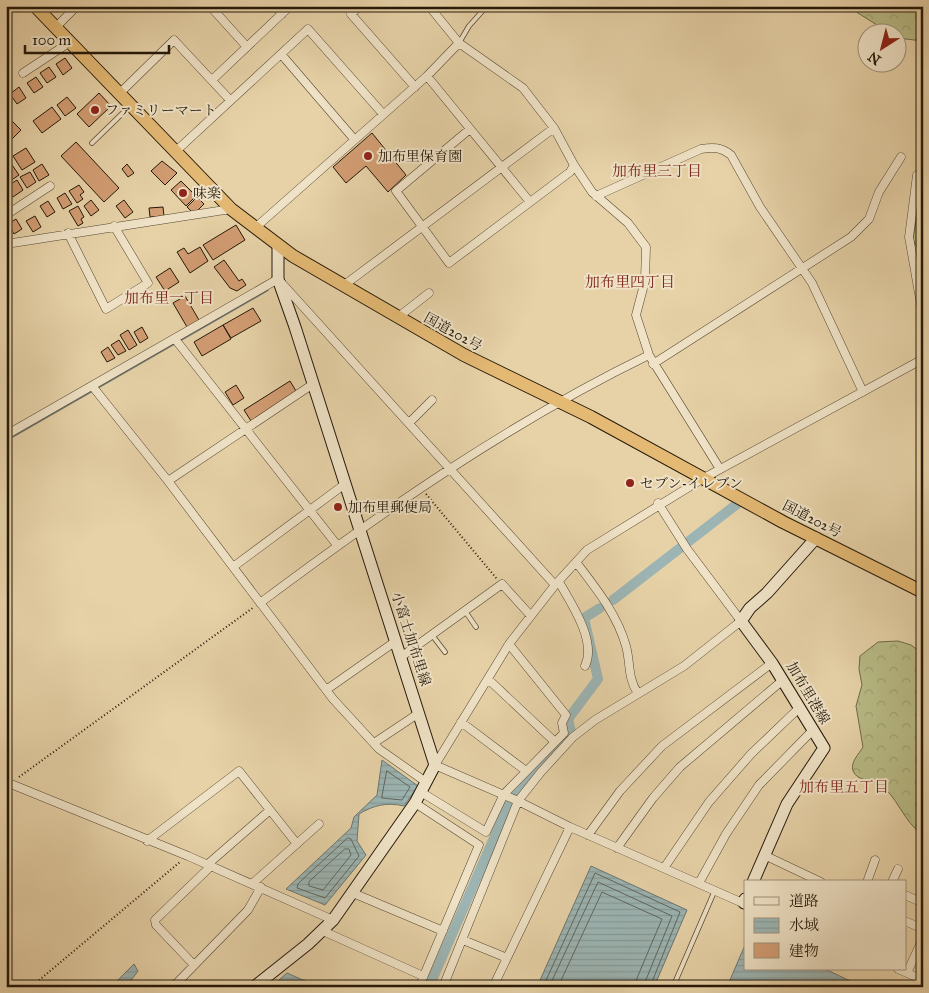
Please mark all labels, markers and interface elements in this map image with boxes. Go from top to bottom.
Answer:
scale bar [25,22,169,54]
north arrow [856,22,906,72]
text: 100 m [32,31,72,49]
text: N [865,48,884,68]
place label: ファミリーマート [105,102,217,119]
marker: ファミリーマート [89,104,101,116]
place label: 加布里保育園 [378,148,462,165]
marker: 加布里保育園 [362,150,374,162]
district label: 加布里三丁目 [612,162,702,180]
place label: 味楽 [193,185,221,202]
marker: 味楽 [177,187,189,199]
district label: 加布里四丁目 [585,273,675,291]
district label: 加布里一丁目 [124,289,214,307]
street label: 国道202号 [421,309,485,355]
place label: セブン-イレブン [640,475,743,492]
marker: セブン-イレブン [624,477,636,489]
street label: 国道202号 [780,497,844,541]
place label: 加布里郵便局 [348,499,432,516]
marker: 加布里郵便局 [332,501,344,513]
street label: 小富士加布里線 [388,590,434,688]
street label: 加布里港線 [783,659,833,727]
district label: 加布里五丁目 [799,778,889,796]
legend [744,880,906,970]
text: 道路 [789,892,819,910]
text: 水域 [789,916,819,934]
text: 建物 [789,942,819,960]

